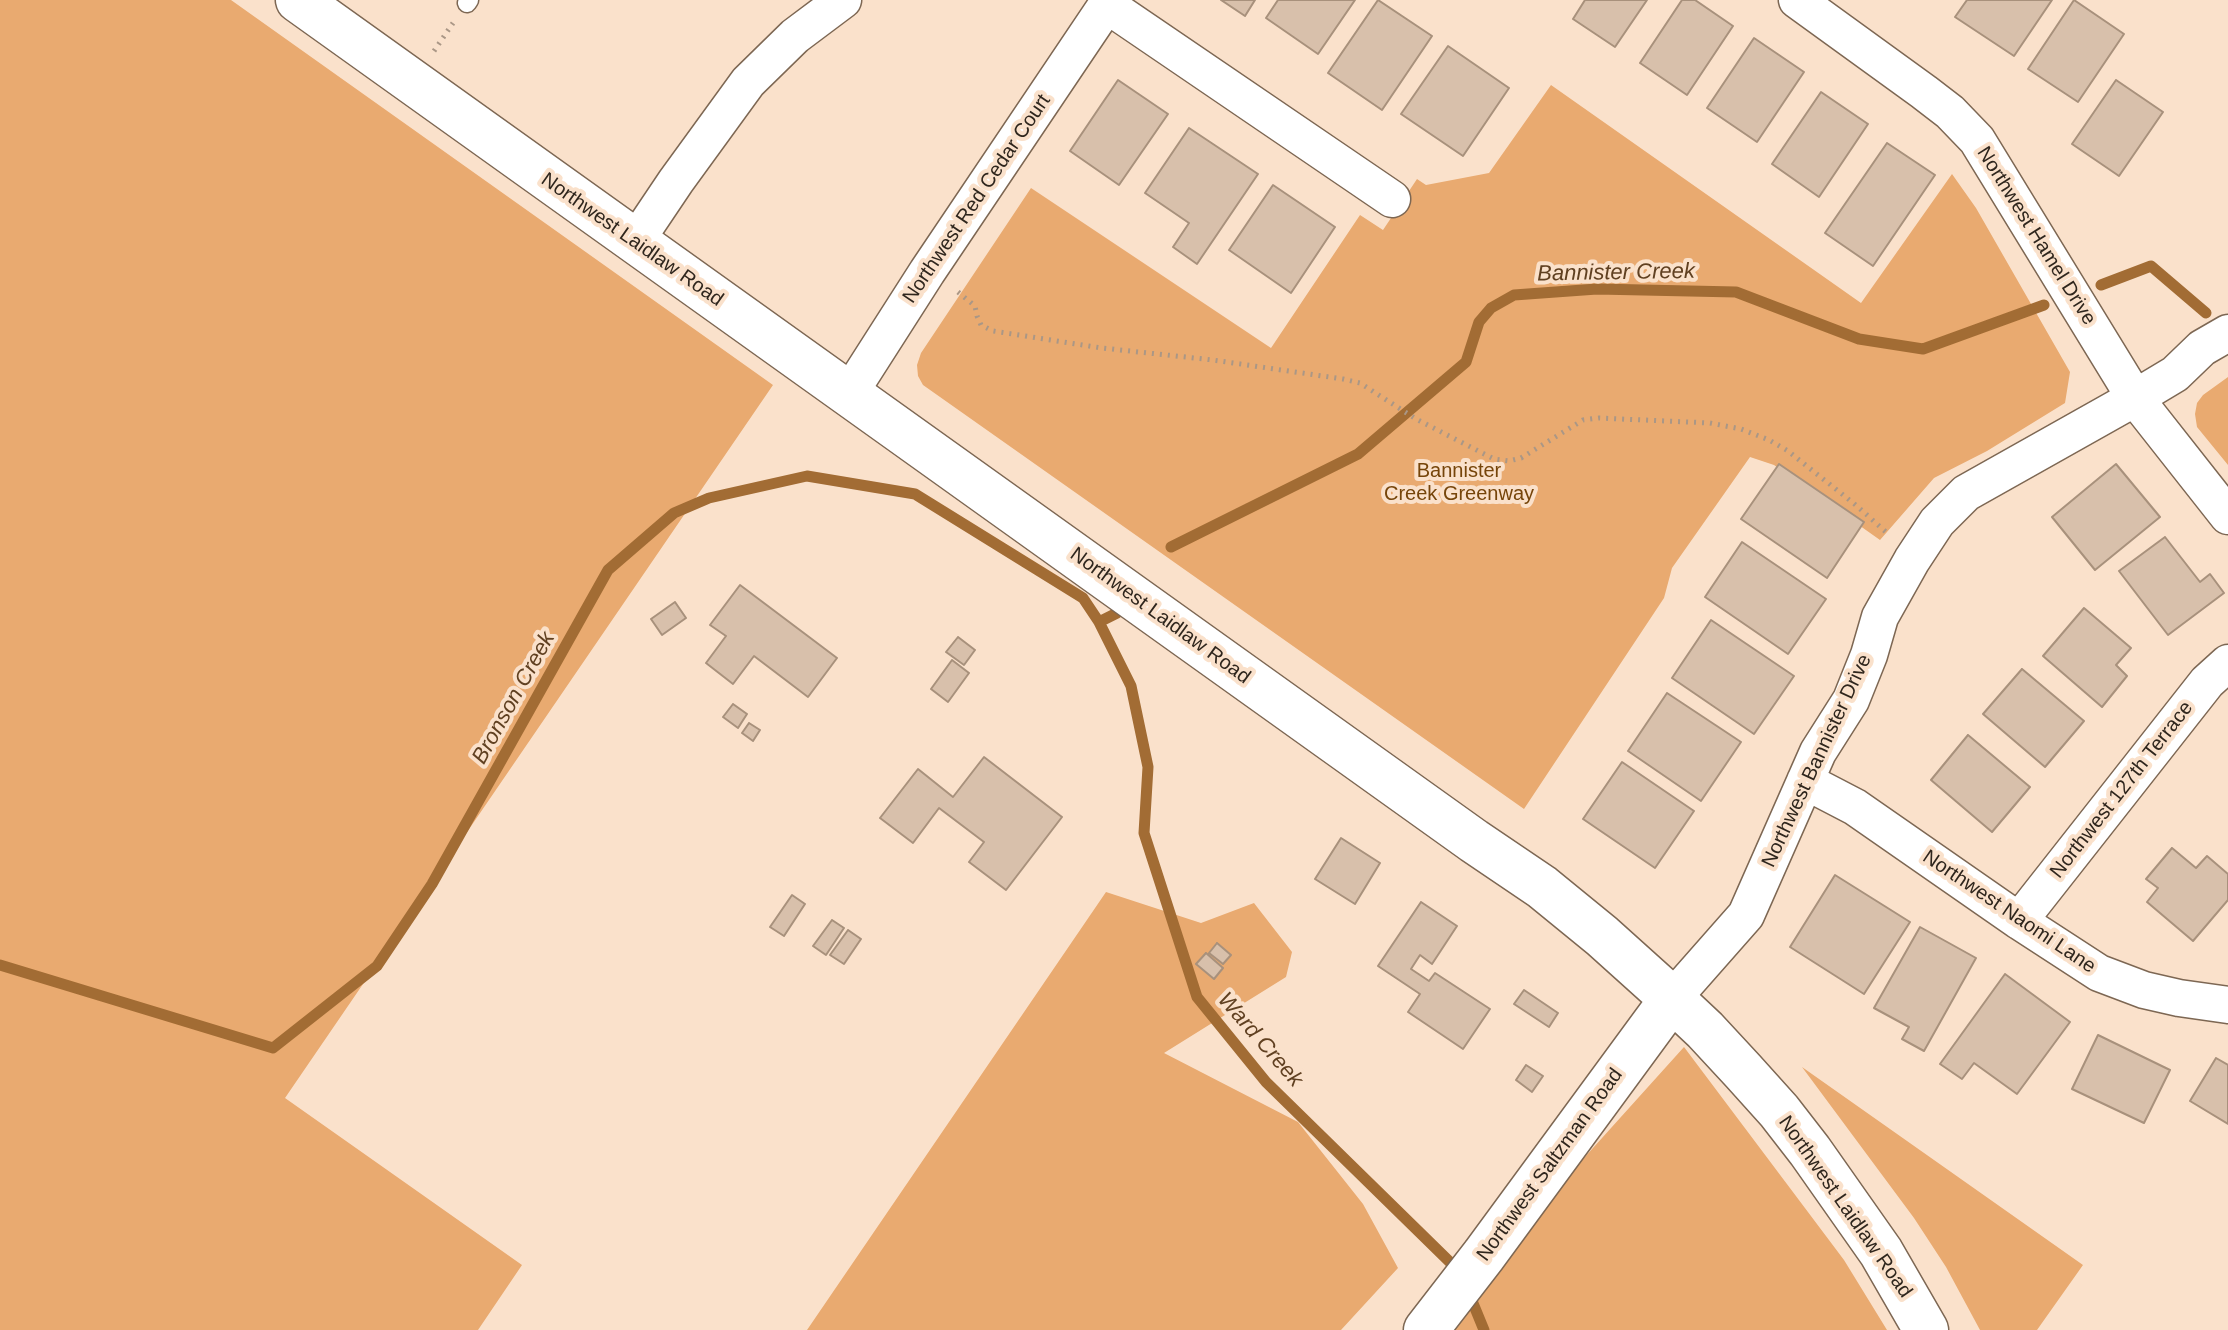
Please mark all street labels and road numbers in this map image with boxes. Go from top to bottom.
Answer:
street label: Northwest Red Cedar Court [898,90,1056,308]
street label: Northwest Hamel Drive [1971,142,2101,330]
street label: Northwest Laidlaw Road [536,168,728,312]
street label: Northwest Laidlaw Road [1065,543,1255,689]
street label: Northwest Bannister Drive [1757,651,1877,871]
street label: Northwest 127th Terrace [2045,697,2199,883]
street label: Northwest Naomi Lane [1918,845,2100,979]
street label: Northwest Saltzman Road [1472,1064,1628,1266]
street label: Northwest Laidlaw Road [1773,1111,1917,1303]

